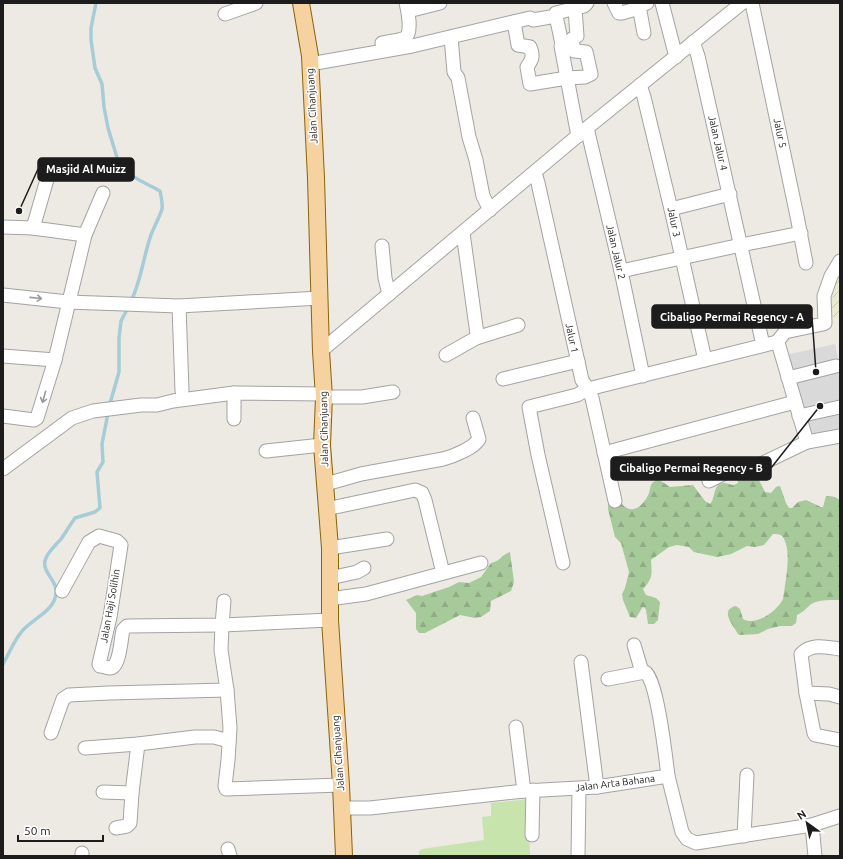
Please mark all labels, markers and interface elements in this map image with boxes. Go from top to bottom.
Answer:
street label: Jalan Cihanjuang [305,68,319,144]
street label: Jalan Jalur 4 [706,115,730,172]
street label: Jalur 5 [771,117,789,149]
callout: Masjid Al Muizz [38,158,134,181]
text: Masjid Al Muizz [46,163,127,175]
street label: Jalur 3 [665,206,683,238]
street label: Jalan Jalur 2 [604,224,628,280]
one-way arrow [29,295,42,302]
callout: Cibaligo Permai Regency - A [652,305,812,328]
text: Cibaligo Permai Regency - A [660,311,804,323]
street label: Jalur 1 [563,322,581,354]
one-way arrow [40,391,47,404]
street label: Jalan Cihanjuang [318,391,330,467]
callout: Cibaligo Permai Regency - B [611,457,771,480]
text: Cibaligo Permai Regency - B [619,462,763,474]
street label: Jalan Haji Solihin [98,568,122,644]
street label: Jalan Cihanjuang [330,715,346,791]
street label: Jalan Arta Bahana [574,773,656,793]
north arrow [787,803,827,843]
text: N [795,807,808,822]
scale bar [18,817,103,843]
text: 50 m [24,824,51,837]

